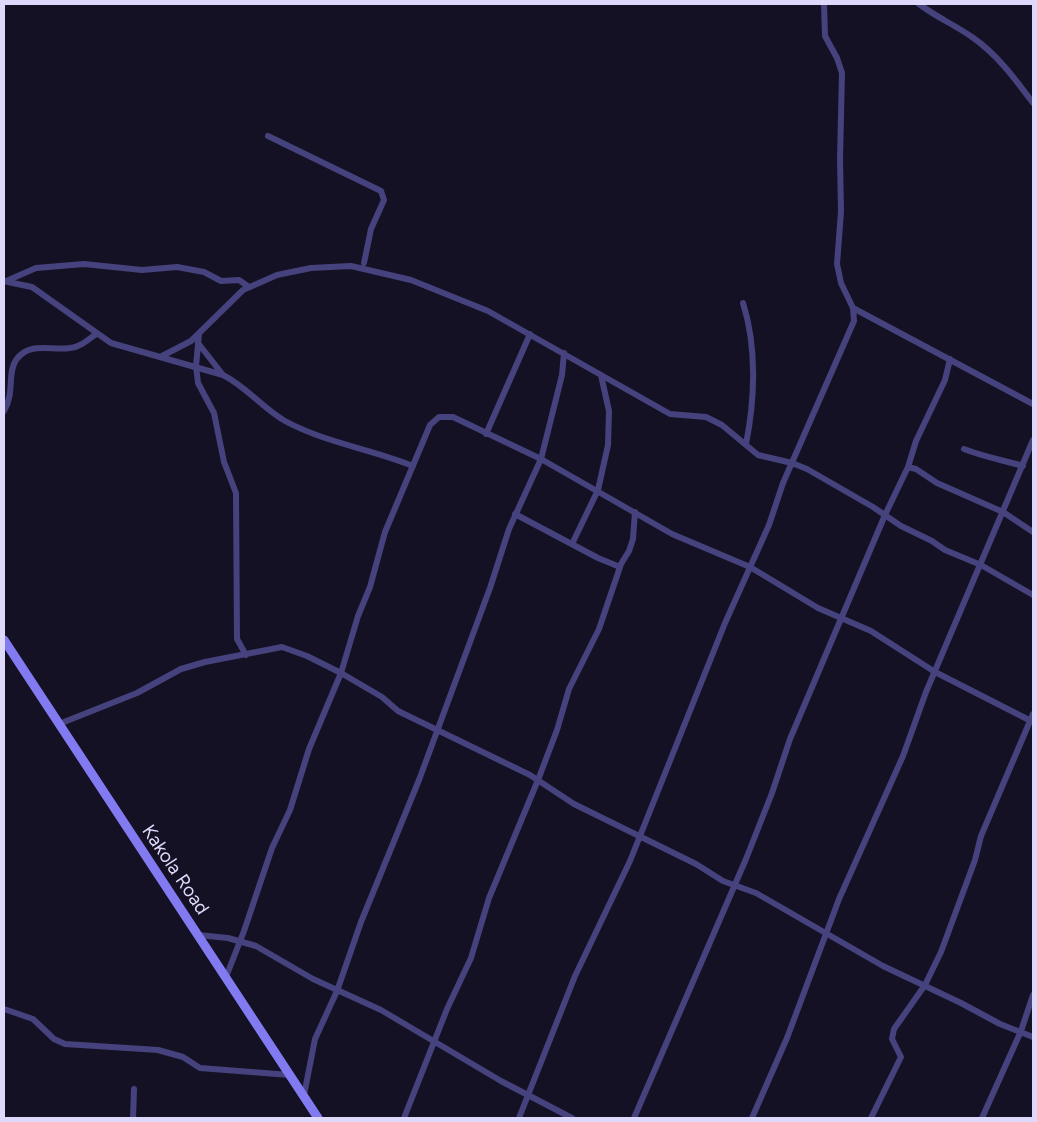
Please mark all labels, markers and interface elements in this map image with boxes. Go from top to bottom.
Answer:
street label: Kakola Road [137,821,213,919]

